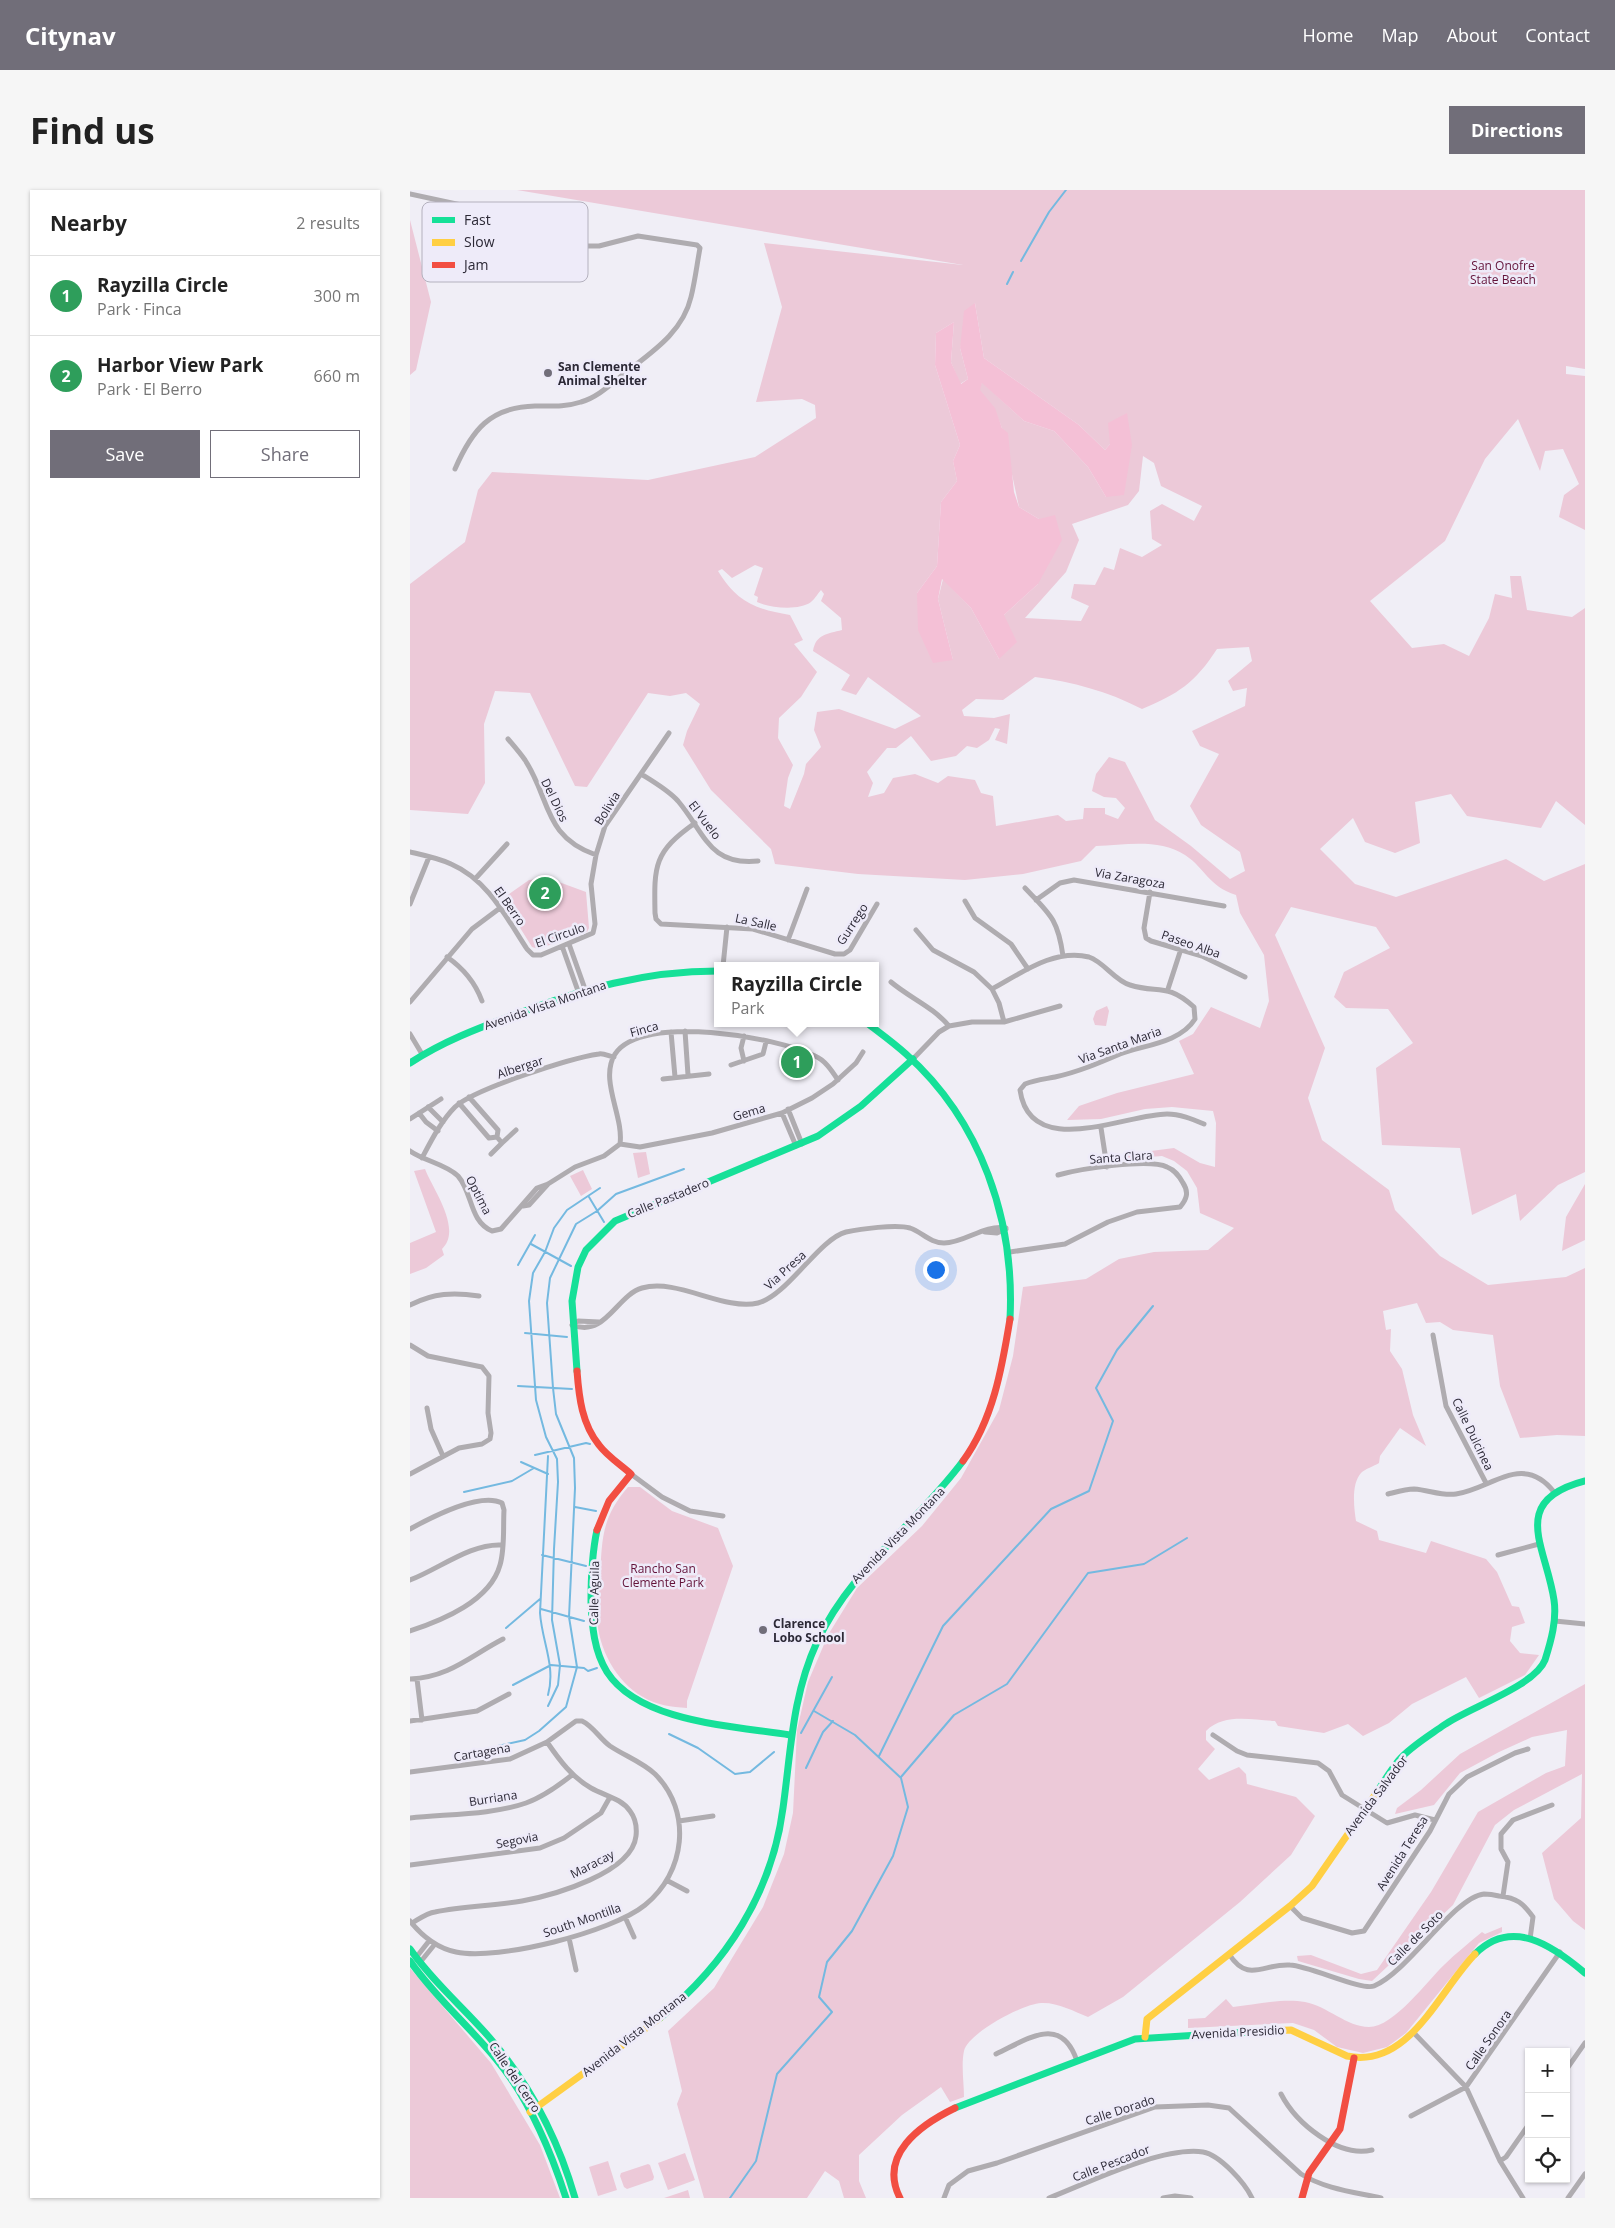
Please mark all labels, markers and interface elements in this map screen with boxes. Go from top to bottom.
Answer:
text: Citynav [25,19,116,52]
text: Home [1303,23,1353,47]
text: Map [1381,23,1419,47]
text: About [1447,23,1497,47]
text: Contact [1525,23,1590,47]
button: Directions [1449,106,1585,154]
text: Find us [30,107,155,154]
legend [422,202,588,282]
text: Nearby [50,209,127,237]
text: Fast [464,210,491,229]
text: 2 results [296,212,360,234]
text: Slow [464,232,495,251]
text: Jam [462,255,489,274]
park label: San Onofre State Beach [1470,257,1536,288]
text: Rayzilla Circle [97,272,228,298]
text: 1 [61,285,71,307]
text: 300 m [314,285,360,307]
text: Park · Finca [97,298,182,320]
text: Harbor View Park [97,352,263,378]
place label: San Clemente Animal Shelter [558,358,647,389]
text: 2 [61,365,71,387]
text: 660 m [314,365,360,387]
marker: San Clemente Animal Shelter [542,367,554,379]
text: Park · El Berro [97,378,202,400]
button: Save [50,430,200,478]
button: Share [210,430,360,478]
street label: Del Dios [537,775,573,825]
street label: Bolivia [590,788,624,828]
street label: El Vuelo [685,797,725,843]
street label: Via Zaragoza [1094,863,1166,893]
pin: 2 [529,874,561,912]
street label: El Berro [490,883,530,929]
street label: Gurrego [832,900,872,948]
street label: La Salle [734,909,779,935]
street label: El Circulo [533,919,587,951]
street label: Paseo Alba [1159,926,1223,962]
popup [714,962,879,1027]
text: Rayzilla Circle [731,971,862,997]
street label: Avenida Vista Montana [482,976,608,1034]
text: Park [731,997,764,1019]
street label: Finca [628,1017,660,1041]
street label: Via Santa Maria [1076,1022,1164,1068]
pin: 1 [781,1043,813,1081]
street label: Albergar [495,1052,545,1082]
street label: Gema [731,1099,767,1125]
street label: Santa Clara [1089,1146,1153,1168]
street label: Optima [462,1173,496,1217]
street label: Calle Pastadero [625,1174,711,1222]
street label: Via Presa [760,1247,810,1293]
your location [923,1257,949,1283]
street label: Calle Dulcinea [1448,1395,1498,1473]
street label: Avenida Vista Montana [847,1483,949,1587]
park label: Rancho San Clemente Park [622,1560,705,1591]
street label: Calle Aguila [585,1561,603,1625]
place label: Clarence Lobo School [773,1615,845,1646]
marker: Clarence Lobo School [757,1624,769,1636]
street label: Cartagena [452,1739,512,1765]
street label: Avenida Salvador [1340,1751,1412,1839]
street label: Burriana [468,1786,518,1810]
street label: Avenida Teresa [1372,1812,1432,1894]
street label: Segovia [494,1828,540,1852]
street label: Maracay [567,1845,618,1882]
street label: South Montilla [541,1899,623,1941]
street label: Calle de Soto [1383,1906,1447,1970]
street label: Avenida Vista Montana [578,1988,690,2080]
street label: Calle Sonora [1461,2006,1515,2074]
street label: Avenida Presidio [1191,2021,1285,2043]
street label: Calle del Cerro [485,2038,545,2116]
map controls [1525,2048,1570,2183]
button: + [1525,2048,1570,2093]
street label: Calle Dorado [1083,2091,1157,2129]
button: − [1525,2093,1570,2138]
button: locate [1525,2138,1570,2183]
street label: Calle Pescador [1070,2140,1152,2186]

